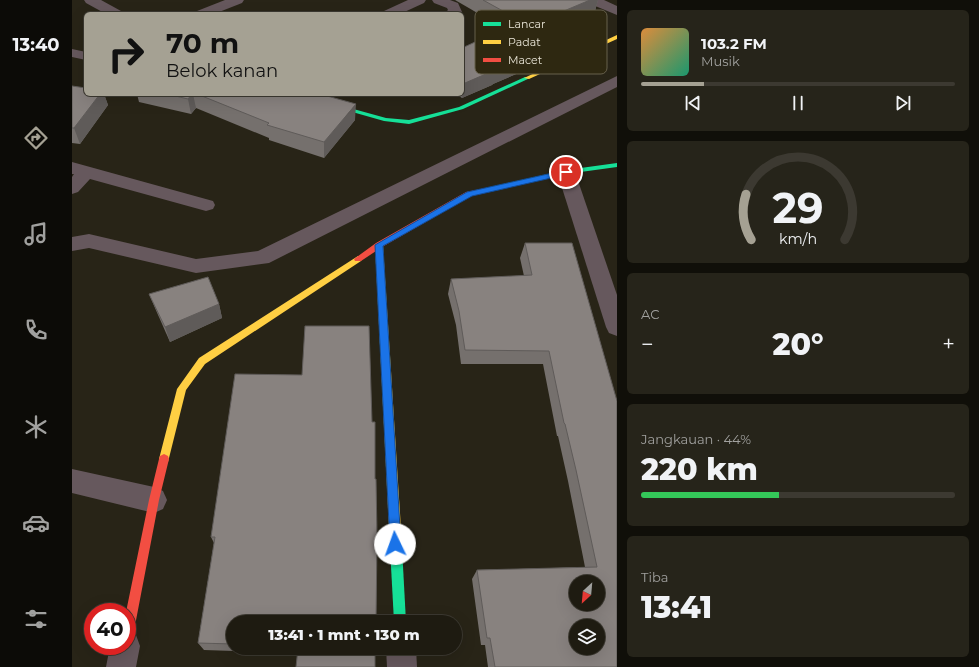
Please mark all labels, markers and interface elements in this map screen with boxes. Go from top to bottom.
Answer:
legend [475,10,607,74]
text: Lancar [508,17,546,31]
text: 70 m [166,26,239,60]
icon: right [100,28,152,80]
text: 13:40 [12,34,60,56]
text: 103.2 FM [701,34,767,53]
text: Padat [508,35,541,49]
text: Macet [508,53,543,67]
text: Musik [701,53,740,69]
text: Belok kanan [166,60,278,82]
icon: previous [682,92,704,114]
icon: pause [787,92,809,114]
icon: next [892,92,914,114]
icon: directions [22,124,50,152]
pin [549,155,583,189]
icon: arrive [555,161,577,183]
text: 29 [772,183,824,233]
icon: music [22,220,50,248]
text: km/h [779,230,817,248]
text: AC [641,306,659,322]
icon: phone [22,316,50,344]
text: 20° [772,326,824,363]
text: − [641,331,654,358]
text: + [942,331,955,358]
icon: climate [22,413,50,441]
text: Jangkauan · 44% [641,431,751,447]
text: 220 km [641,451,758,488]
icon: car [22,509,50,537]
position arrow [374,523,416,565]
text: Tiba [641,569,668,585]
north arrow [569,575,605,611]
map controls [569,575,605,655]
text: 13:41 [641,589,712,626]
speed limit sign: 40 [84,603,136,655]
icon: filters [22,605,50,633]
button: layers [569,619,605,655]
text: 13:41 · 1 mnt · 130 m [268,625,420,644]

